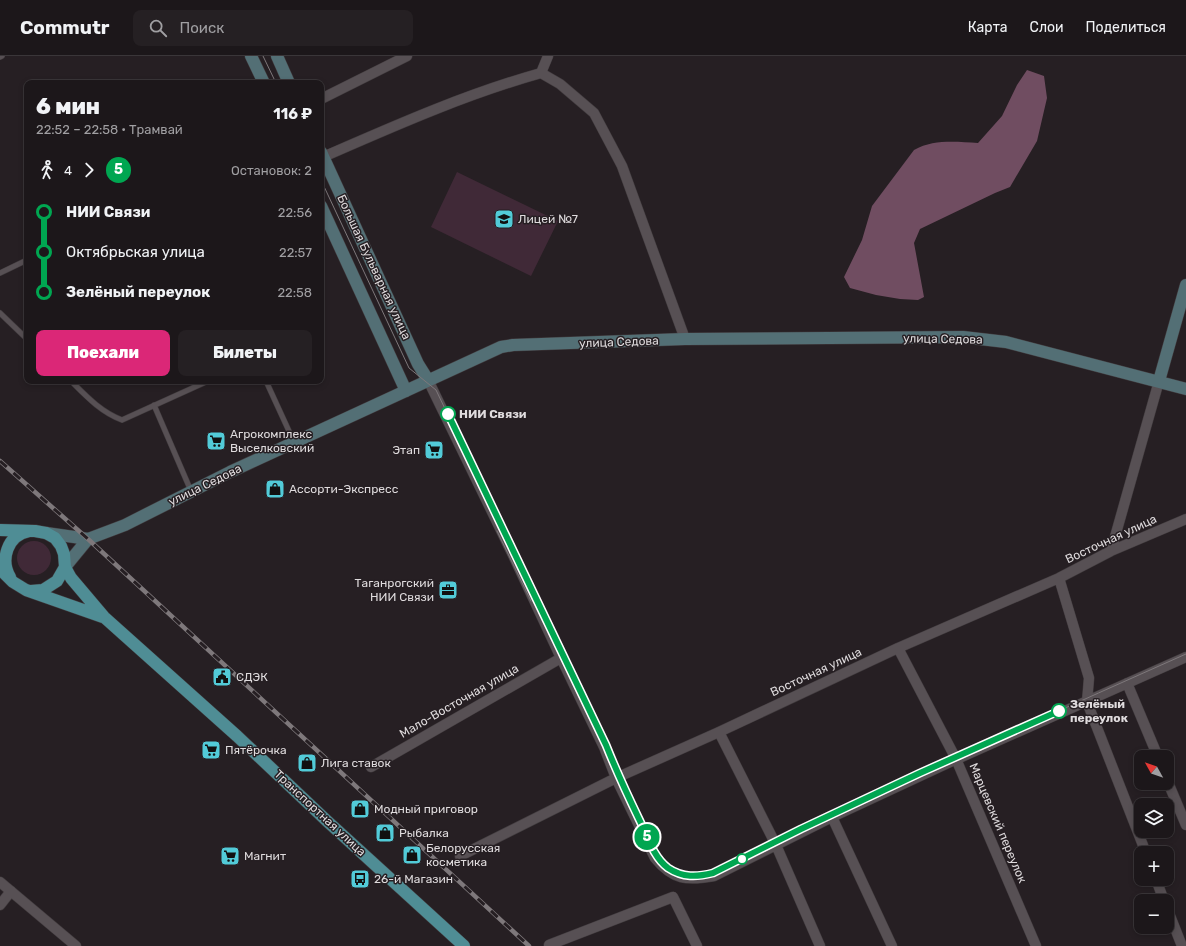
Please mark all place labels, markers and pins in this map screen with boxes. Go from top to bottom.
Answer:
school or university icon: Лицей №7 [493,208,515,230]
place label: Лицей №7 [518,212,578,226]
marker: НИИ Связи [440,406,456,422]
place label: НИИ Связи [459,407,527,421]
place label: Агрокомплекс Выселковский [230,427,314,455]
supermarket icon: Агрокомплекс Выселковский [205,430,227,452]
supermarket icon: Этап [423,439,445,461]
place label: Этап [392,443,420,457]
shop icon: Ассорти-Экспресс [264,478,286,500]
place label: Ассорти-Экспресс [289,482,399,496]
place label: Таганрогский НИИ Связи [355,576,434,604]
office icon: Таганрогский НИИ Связи [437,579,459,601]
public building icon: СДЭК [211,666,233,688]
place label: СДЭК [236,670,268,684]
place label: Зелёный переулок [1070,697,1129,725]
marker: Зелёный переулок [1051,703,1067,719]
supermarket icon: Пятёрочка [200,739,222,761]
place label: Пятёрочка [225,743,287,757]
shop icon: Лига ставок [296,752,318,774]
place label: Лига ставок [321,756,392,770]
shop icon: Модный приговор [349,798,371,820]
place label: Модный приговор [374,802,478,816]
shop icon: Рыбалка [374,822,396,844]
place label: Рыбалка [399,826,449,840]
place label: Белорусская косметика [426,841,500,869]
shop icon: Белорусская косметика [401,844,423,866]
supermarket icon: Магнит [219,845,241,867]
place label: Магнит [244,849,286,863]
unlabelled marker [736,853,748,865]
bus stop icon: 26-й Магазин [349,868,371,890]
place label: 26-й Магазин [374,872,453,886]

